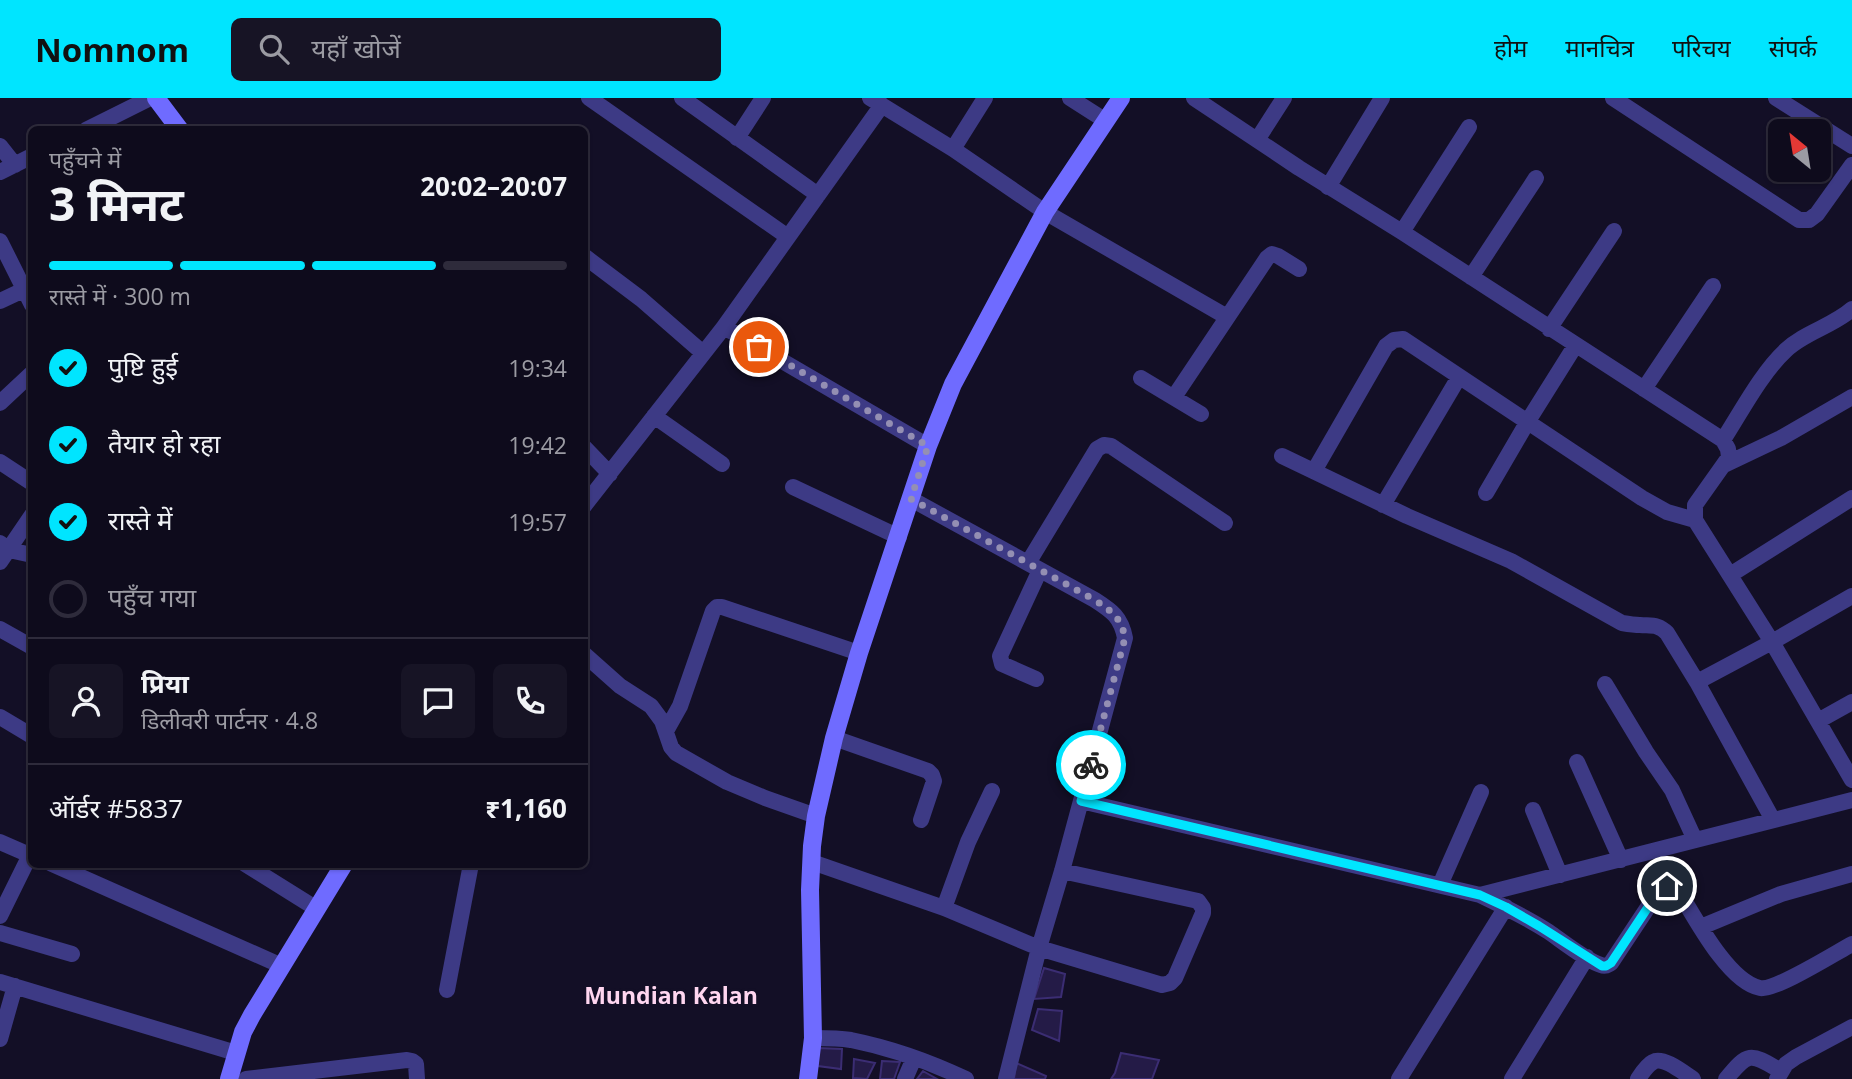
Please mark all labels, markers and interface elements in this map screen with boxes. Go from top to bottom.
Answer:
search box [231,18,721,81]
text: Nomnom [35,27,189,72]
icon: search [255,30,293,68]
text: यहाँ खोजें [311,30,401,66]
text: होम [1494,31,1527,64]
text: मानचित्र [1565,31,1634,64]
text: परिचय [1672,31,1731,64]
text: संपर्क [1769,31,1817,64]
north arrow [1768,119,1830,182]
map controls [1768,119,1831,182]
text: पहुँचने में [49,143,121,175]
text: 20:02–20:07 [420,168,567,204]
text: 3 मिनट [49,172,184,234]
text: रास्ते में · 300 m [49,280,191,312]
pin [729,317,789,377]
icon: bag [740,328,778,366]
text: पुष्टि हुई [108,348,178,384]
icon: check [49,349,87,387]
text: 19:34 [508,352,567,384]
text: तैयार हो रहा [108,425,221,461]
icon: check [49,426,87,464]
text: 19:42 [508,429,567,461]
text: रास्ते में [108,502,173,538]
icon: check [49,503,87,541]
text: 19:57 [508,506,567,538]
text: पहुँच गया [108,579,196,615]
button: person [49,664,123,738]
button: chat [401,664,475,738]
button: phone [493,664,567,738]
text: प्रिया [141,665,189,701]
text: डिलीवरी पार्टनर · 4.8 [141,704,318,736]
courier [1056,730,1126,800]
icon: bike [1072,746,1110,784]
text: ऑर्डर #5837 [49,790,183,826]
text: ₹1,160 [485,790,567,826]
pin [1637,856,1697,916]
icon: home [1648,867,1686,905]
district label: Mundian Kalan [584,979,758,1011]

